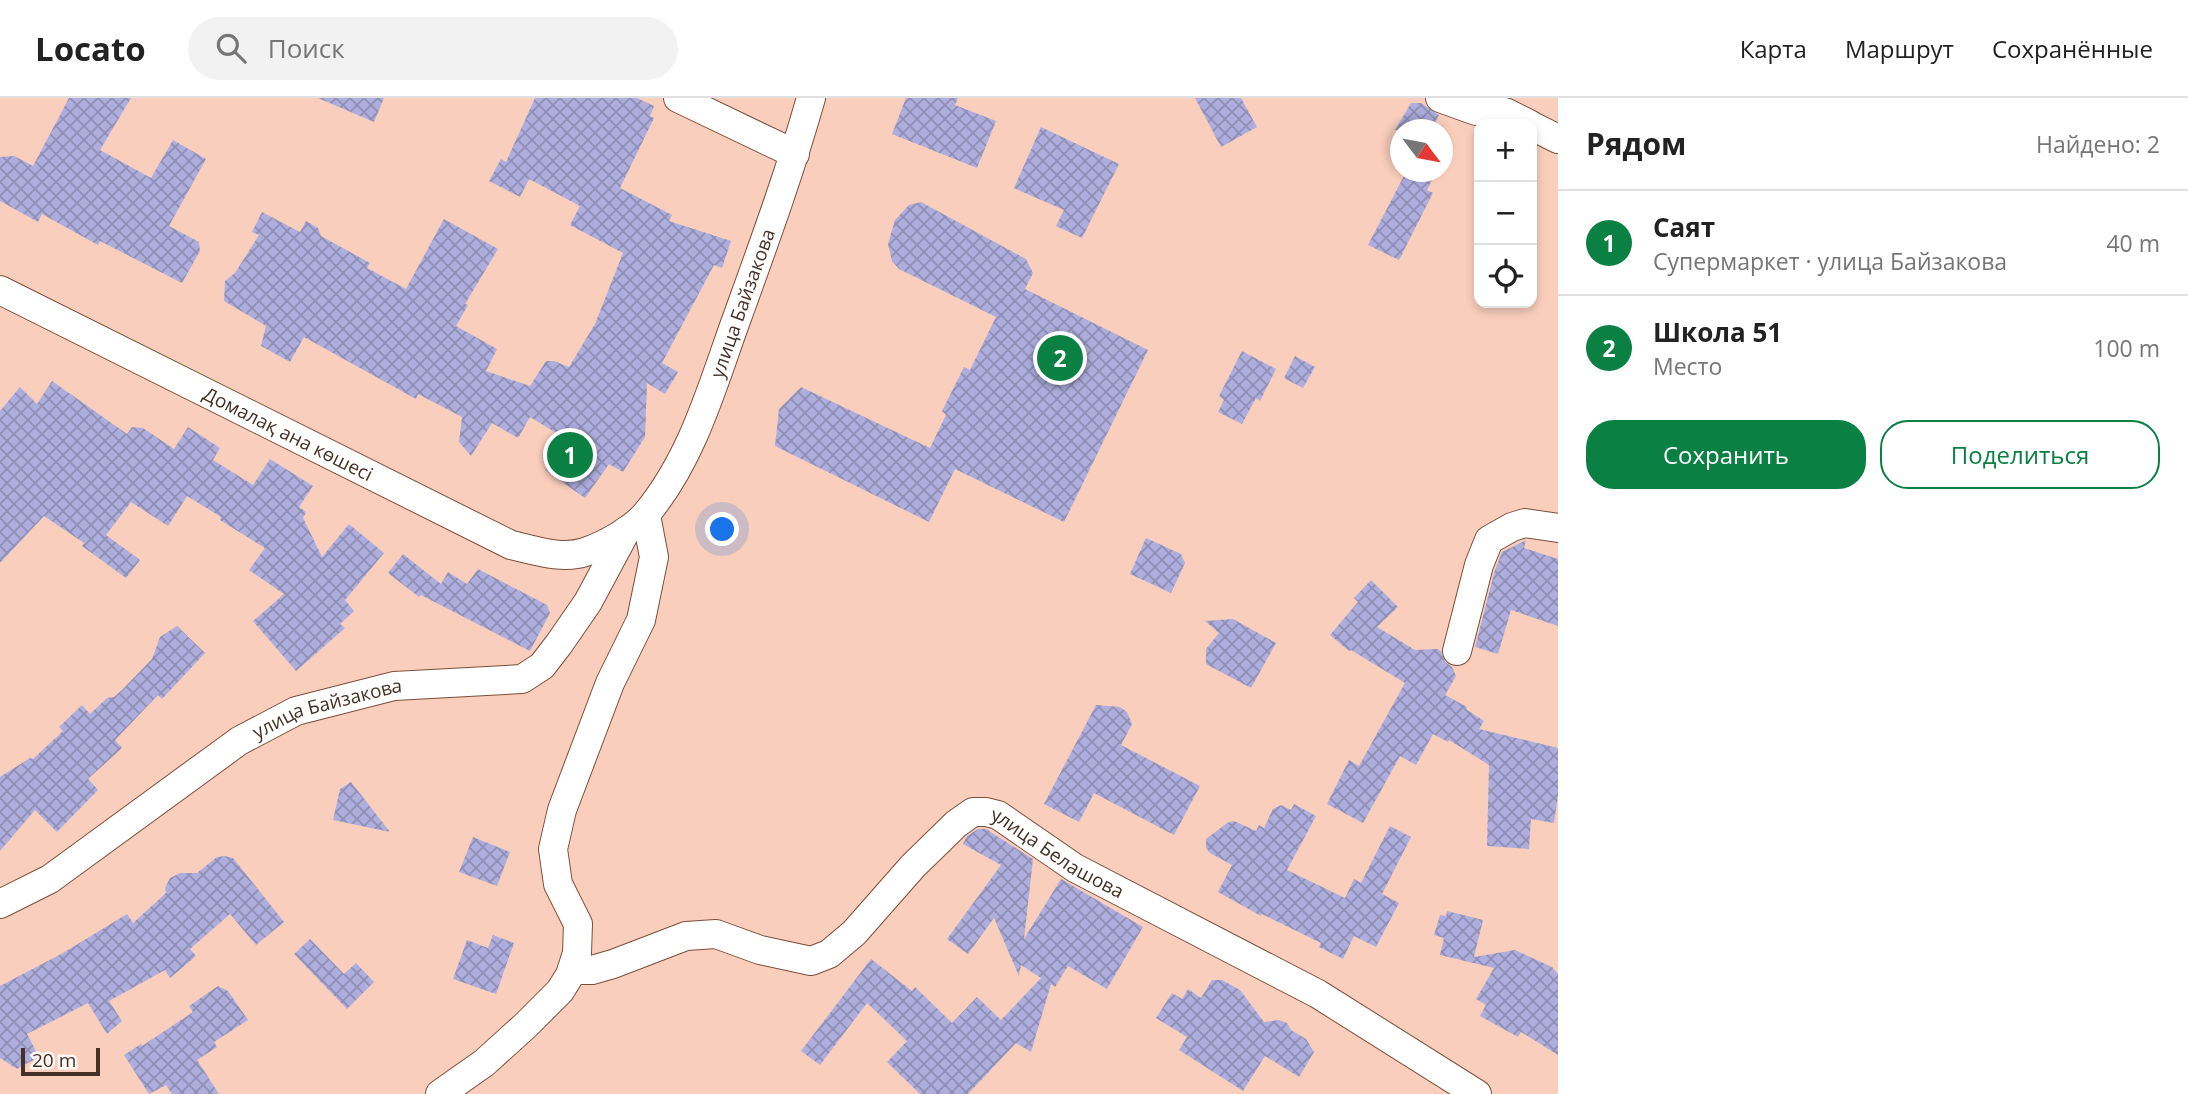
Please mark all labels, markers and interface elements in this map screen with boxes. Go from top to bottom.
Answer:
search box [188,17,678,80]
text: Locato [35,26,146,71]
icon: search [212,29,250,67]
text: Поиск [268,30,345,66]
text: Карта [1740,32,1807,65]
text: Маршрут [1845,32,1954,65]
text: Сохранённые [1992,32,2153,65]
north arrow [1390,119,1453,182]
map controls [1474,119,1537,308]
button: + [1474,119,1537,182]
text: Рядом [1586,123,1686,164]
text: Найдено: 2 [2036,128,2160,160]
button: − [1474,182,1537,245]
text: Саят [1653,209,1715,245]
street label: улица Байзакова [704,225,781,381]
text: 1 [1602,227,1616,259]
text: 40 m [2106,227,2160,259]
button: locate [1474,245,1537,308]
text: Супермаркет · улица Байзакова [1653,245,2007,277]
text: Школа 51 [1653,314,1782,350]
pin: 2 [1037,332,1083,384]
text: 2 [1602,332,1616,364]
text: 100 m [2093,332,2160,364]
text: Место [1653,350,1722,382]
street label: Домалақ ана көшесі [199,381,377,487]
button: Сохранить [1586,420,1866,489]
button: Поделиться [1880,420,2160,489]
pin: 1 [547,429,593,481]
your location [705,512,739,546]
street label: улица Байзакова [248,673,403,745]
street label: улица Белашова [989,801,1129,904]
scale bar [21,1045,100,1077]
text: 20 m [32,1047,76,1073]

